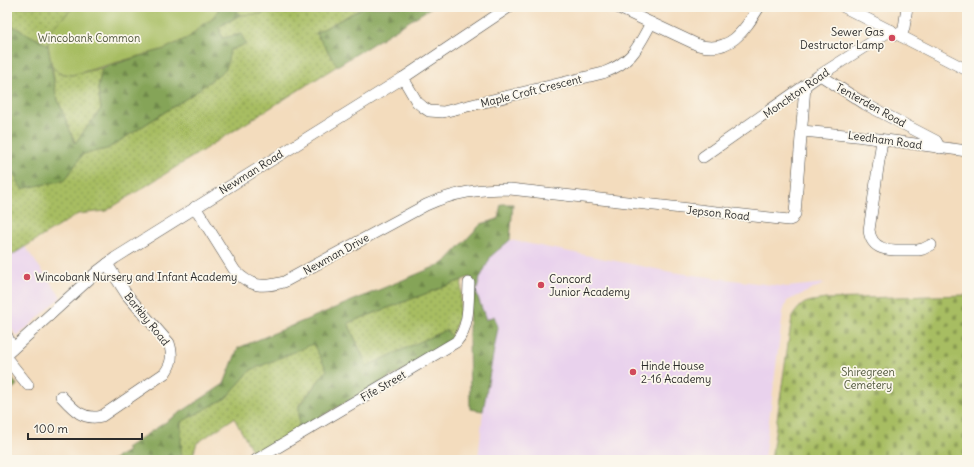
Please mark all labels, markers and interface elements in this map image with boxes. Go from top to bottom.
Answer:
place label: Sewer Gas Destructor Lamp [800,25,884,52]
park label: Wincobank Common [38,31,140,45]
marker: Sewer Gas Destructor Lamp [887,33,897,43]
street label: Monckton Road [760,65,832,121]
street label: Maple Croft Crescent [479,72,583,110]
street label: Tenterden Road [833,80,909,130]
street label: Leedham Road [847,128,923,152]
street label: Newman Road [216,146,286,197]
street label: Jepson Road [686,203,751,223]
street label: Newman Drive [301,230,371,278]
place label: Wincobank Nursery and Infant Academy [35,270,237,284]
marker: Wincobank Nursery and Infant Academy [22,272,32,282]
place label: Concord Junior Academy [549,272,630,299]
marker: Concord Junior Academy [536,280,546,290]
street label: Barkby Road [121,290,173,349]
place label: Hinde House 2-16 Academy [641,359,711,386]
park label: Shiregreen Cemetery [841,365,895,392]
street label: Fife Street [358,367,408,405]
marker: Hinde House 2-16 Academy [628,367,638,377]
scale bar [28,415,142,441]
text: 100 m [34,421,68,436]

